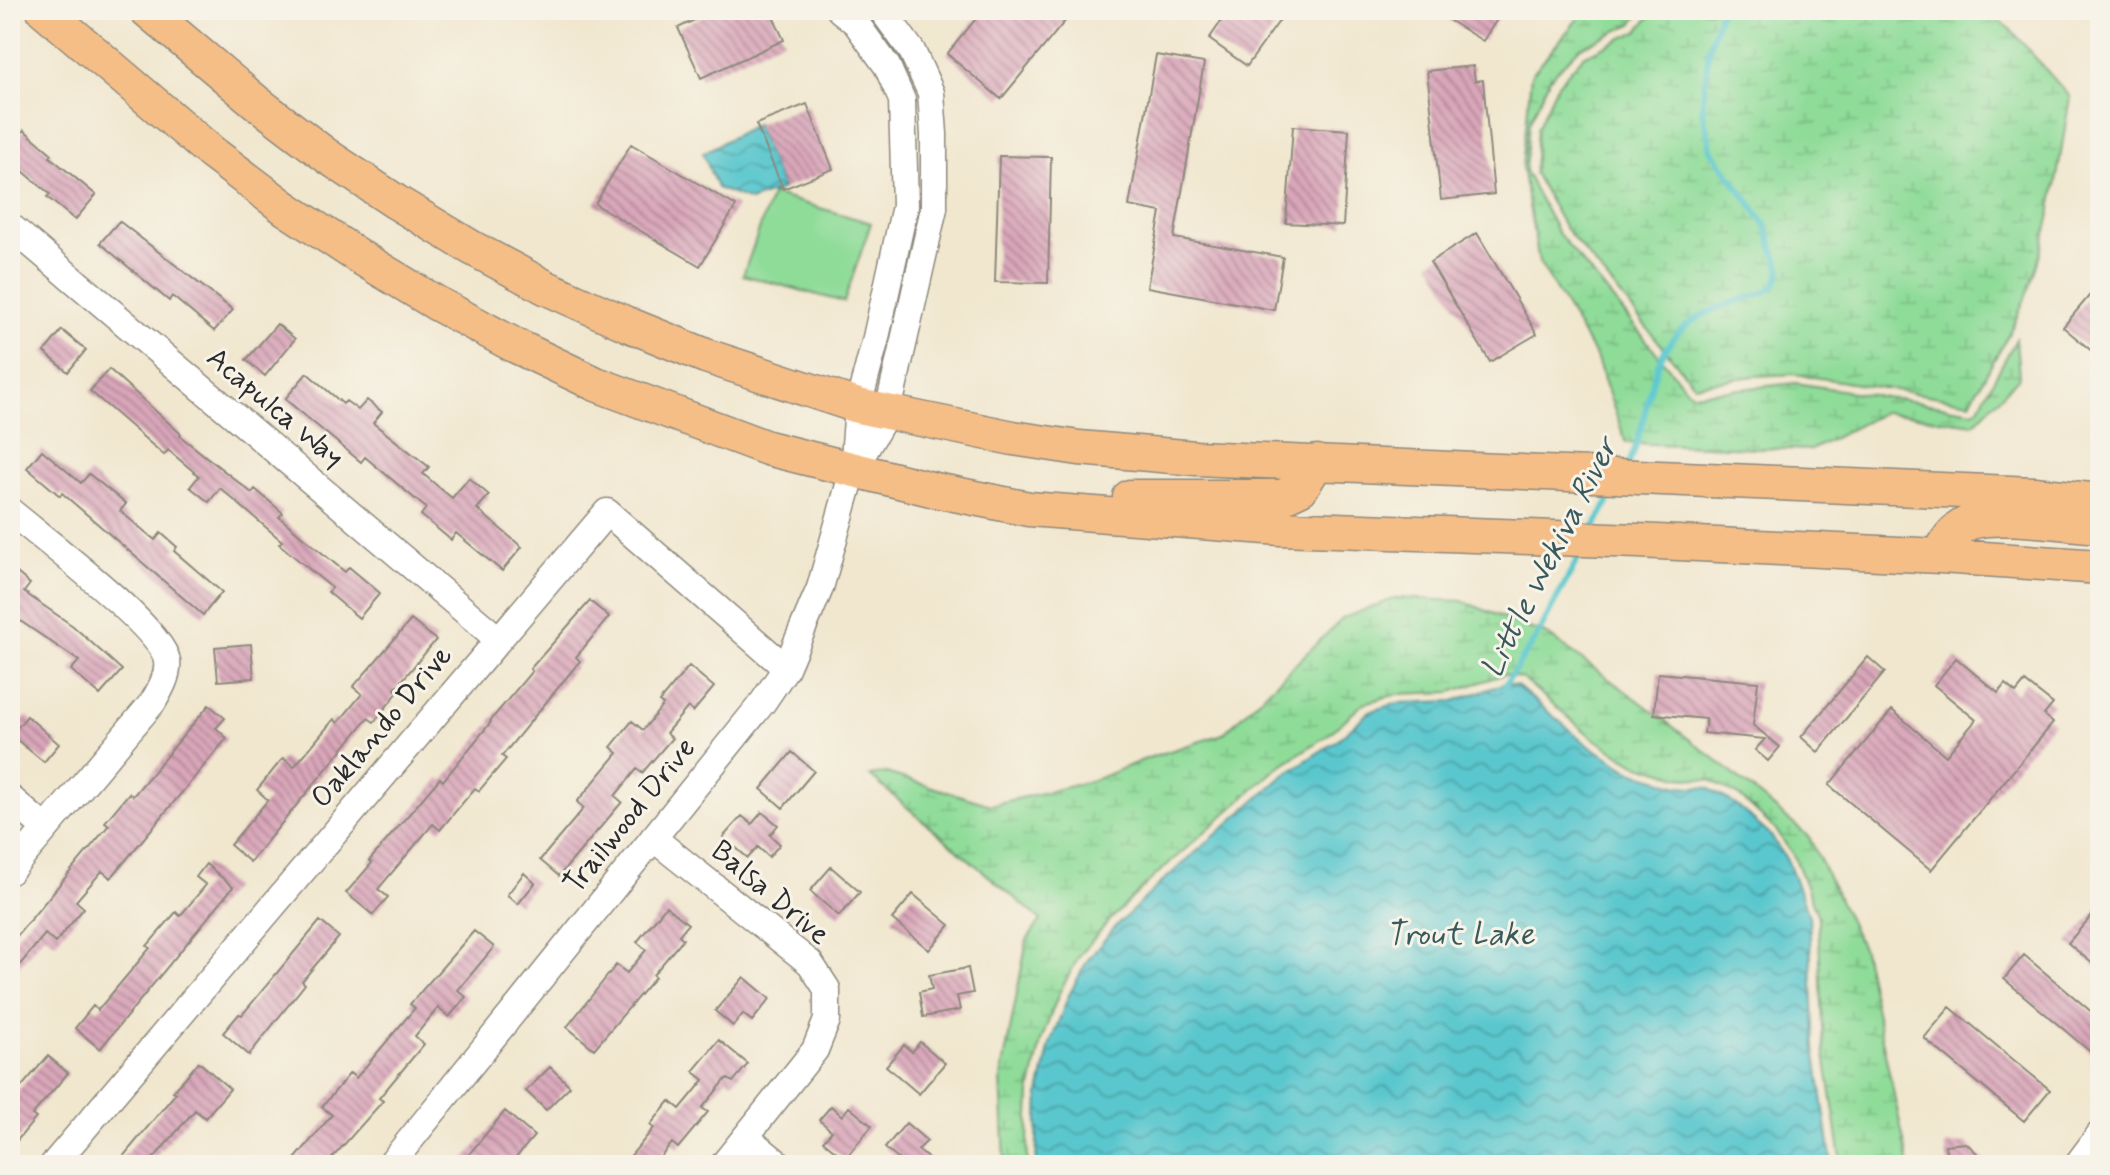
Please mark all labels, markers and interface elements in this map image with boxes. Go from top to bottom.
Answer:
street label: Acapulca Way [198,339,352,477]
water label: Little Wekiva River [1471,428,1630,685]
street label: Oaklando Drive [302,637,462,817]
street label: Trailwood Drive [555,730,705,902]
street label: Balsa Drive [702,832,838,954]
water label: Trout Lake [1385,914,1535,956]

